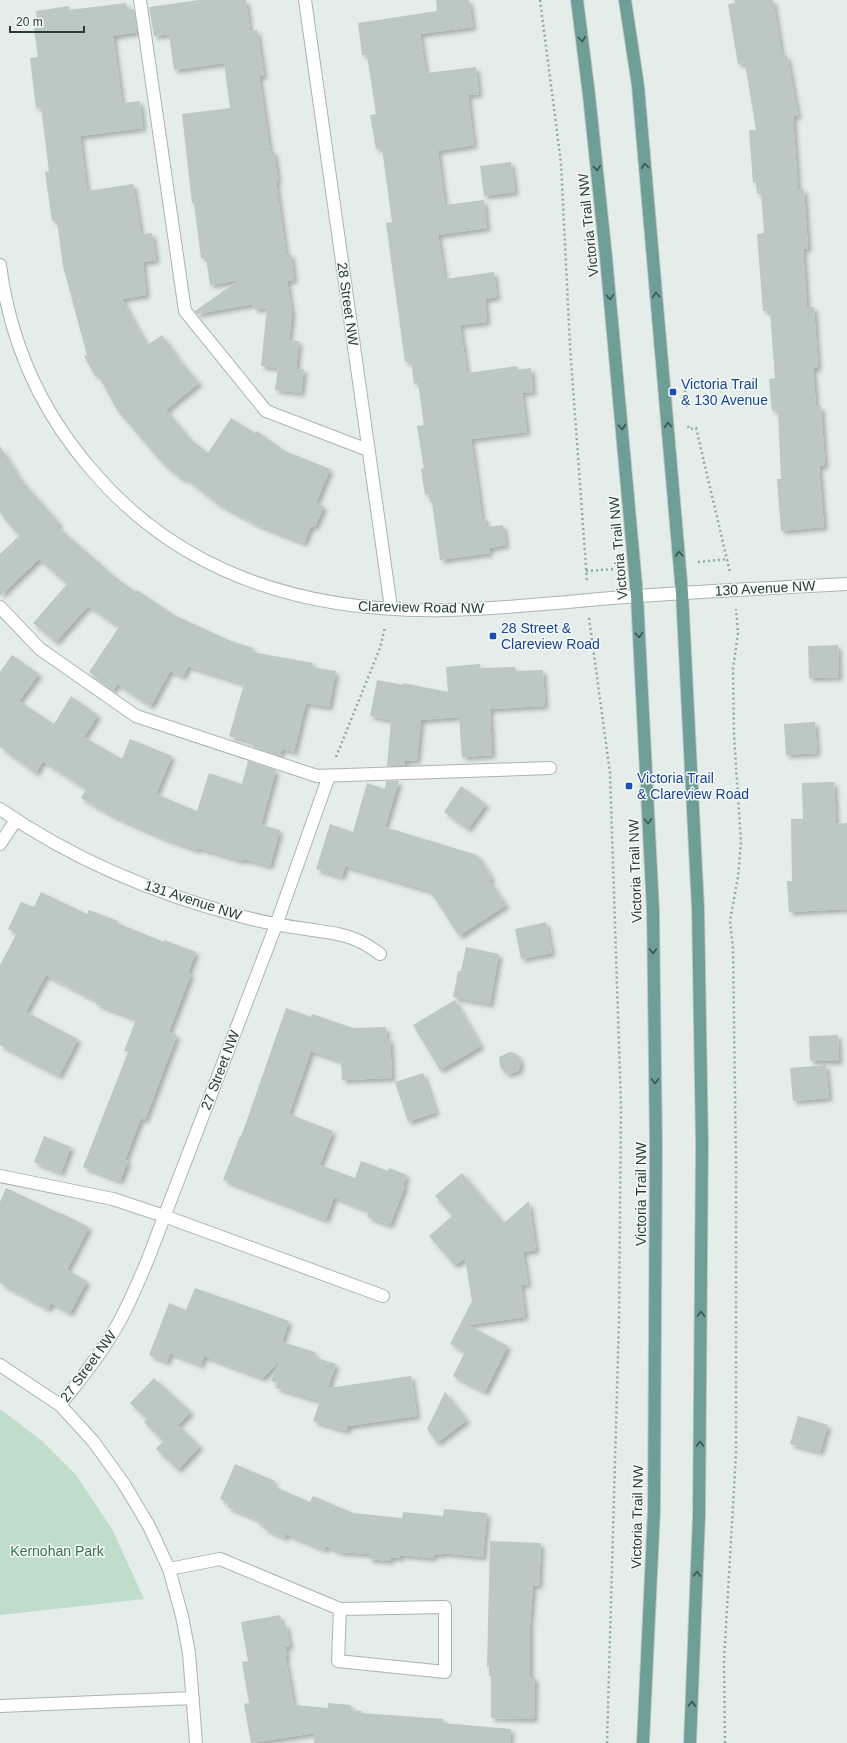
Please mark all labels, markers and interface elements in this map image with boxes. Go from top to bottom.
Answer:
scale bar [10,8,84,34]
text: 20 m [16,15,43,29]
one-way arrow [577,36,586,42]
one-way arrow [640,163,649,169]
one-way arrow [592,165,601,171]
street label: Victoria Trail NW [575,172,601,278]
street label: 28 Street NW [334,261,362,347]
one-way arrow [652,292,661,298]
one-way arrow [605,294,614,300]
place label: Victoria Trail & 130 Avenue [681,376,768,408]
marker: Victoria Trail & 130 Avenue [668,387,678,397]
one-way arrow [663,422,672,428]
one-way arrow [617,424,626,430]
street label: Victoria Trail NW [605,495,631,600]
one-way arrow [674,551,683,557]
street label: 130 Avenue NW [714,577,817,599]
street label: Clareview Road NW [358,598,485,616]
place label: 28 Street & Clareview Road [501,620,600,652]
marker: 28 Street & Clareview Road [488,631,498,641]
one-way arrow [635,632,644,638]
place label: Victoria Trail & Clareview Road [637,770,749,802]
marker: Victoria Trail & Clareview Road [624,781,634,791]
street label: Victoria Trail NW [625,818,645,923]
one-way arrow [644,818,653,824]
street label: 131 Avenue NW [143,877,244,923]
one-way arrow [649,948,657,954]
street label: 27 Street NW [197,1027,243,1112]
one-way arrow [651,1078,659,1084]
street label: Victoria Trail NW [633,1141,649,1246]
one-way arrow [697,1311,705,1317]
street label: 27 Street NW [57,1327,120,1405]
one-way arrow [696,1441,704,1447]
street label: Victoria Trail NW [628,1464,646,1569]
park label: Kernohan Park [10,1543,105,1559]
one-way arrow [693,1571,701,1577]
one-way arrow [688,1701,696,1707]

